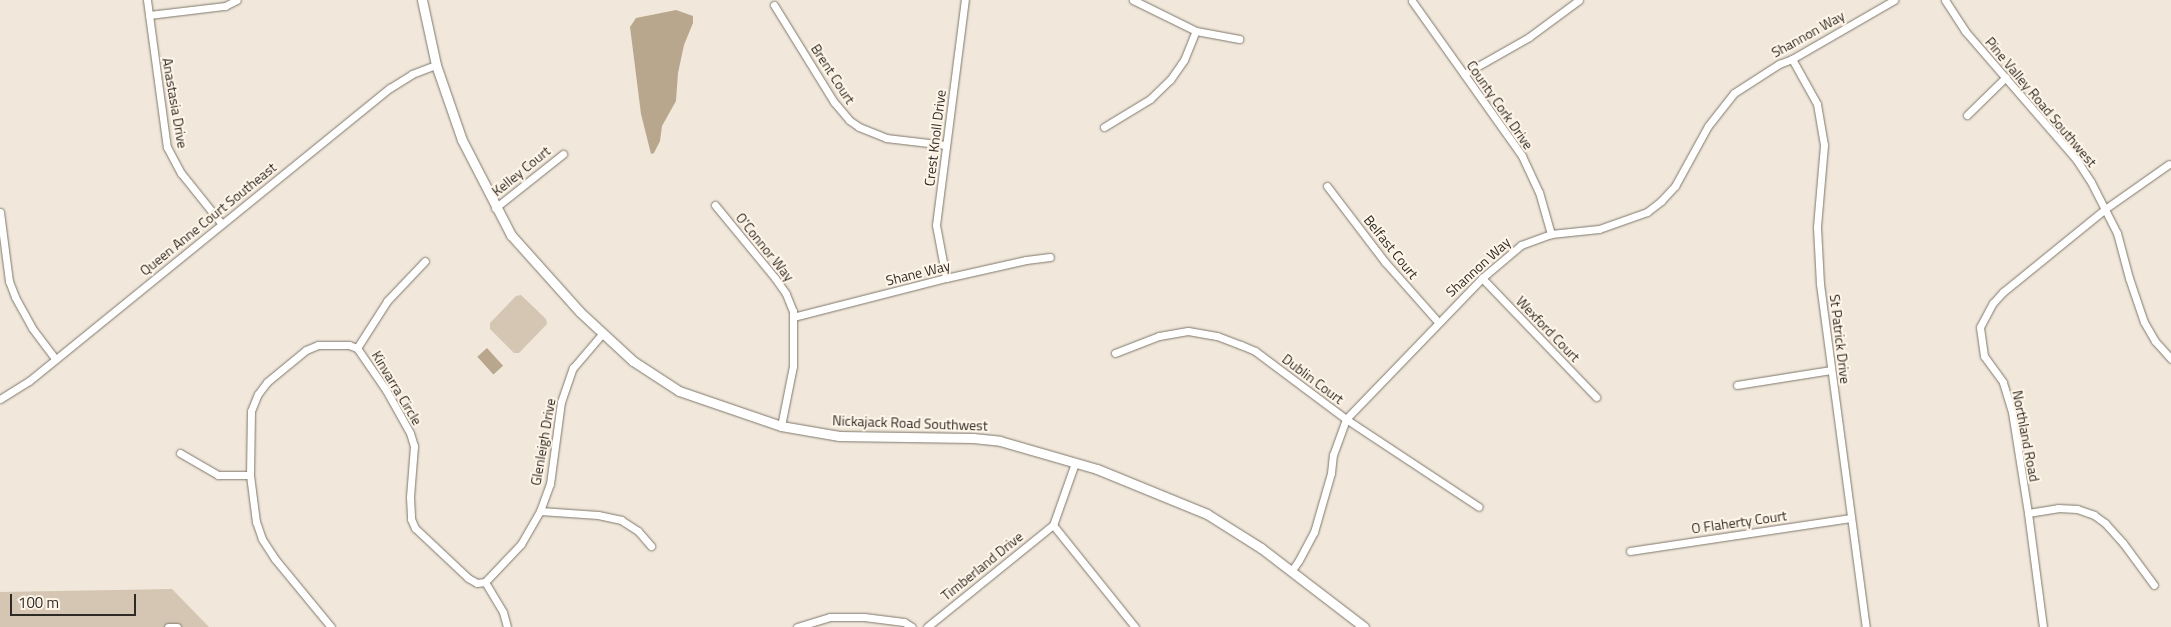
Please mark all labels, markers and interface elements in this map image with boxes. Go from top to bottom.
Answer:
street label: Shannon Way [1768,7,1848,61]
street label: Pine Valley Road Southwest [1982,34,2100,170]
street label: Brent Court [807,41,859,107]
street label: Anastasia Drive [159,56,191,150]
street label: County Cork Drive [1463,57,1537,153]
street label: Crest Knoll Drive [921,89,949,187]
street label: Kelley Court [488,142,554,200]
street label: Queen Anne Court Southeast [136,159,280,279]
street label: O'Connor Way [732,209,798,285]
street label: Belfast Court [1360,212,1422,282]
street label: Shannon Way [1442,234,1514,300]
street label: Shane Way [884,257,952,289]
street label: Wexford Court [1513,293,1583,365]
street label: St Patrick Drive [1826,293,1854,385]
street label: Kinvarra Circle [368,348,426,428]
street label: Dublin Court [1279,350,1347,408]
street label: Northland Road [2009,389,2043,483]
street label: Glenleigh Drive [527,397,559,487]
street label: Nickajack Road Southwest [832,412,988,434]
street label: O Flaherty Court [1690,507,1788,537]
street label: Timberland Drive [938,528,1026,604]
scale bar [12,584,139,616]
text: 100 m [18,591,59,614]

